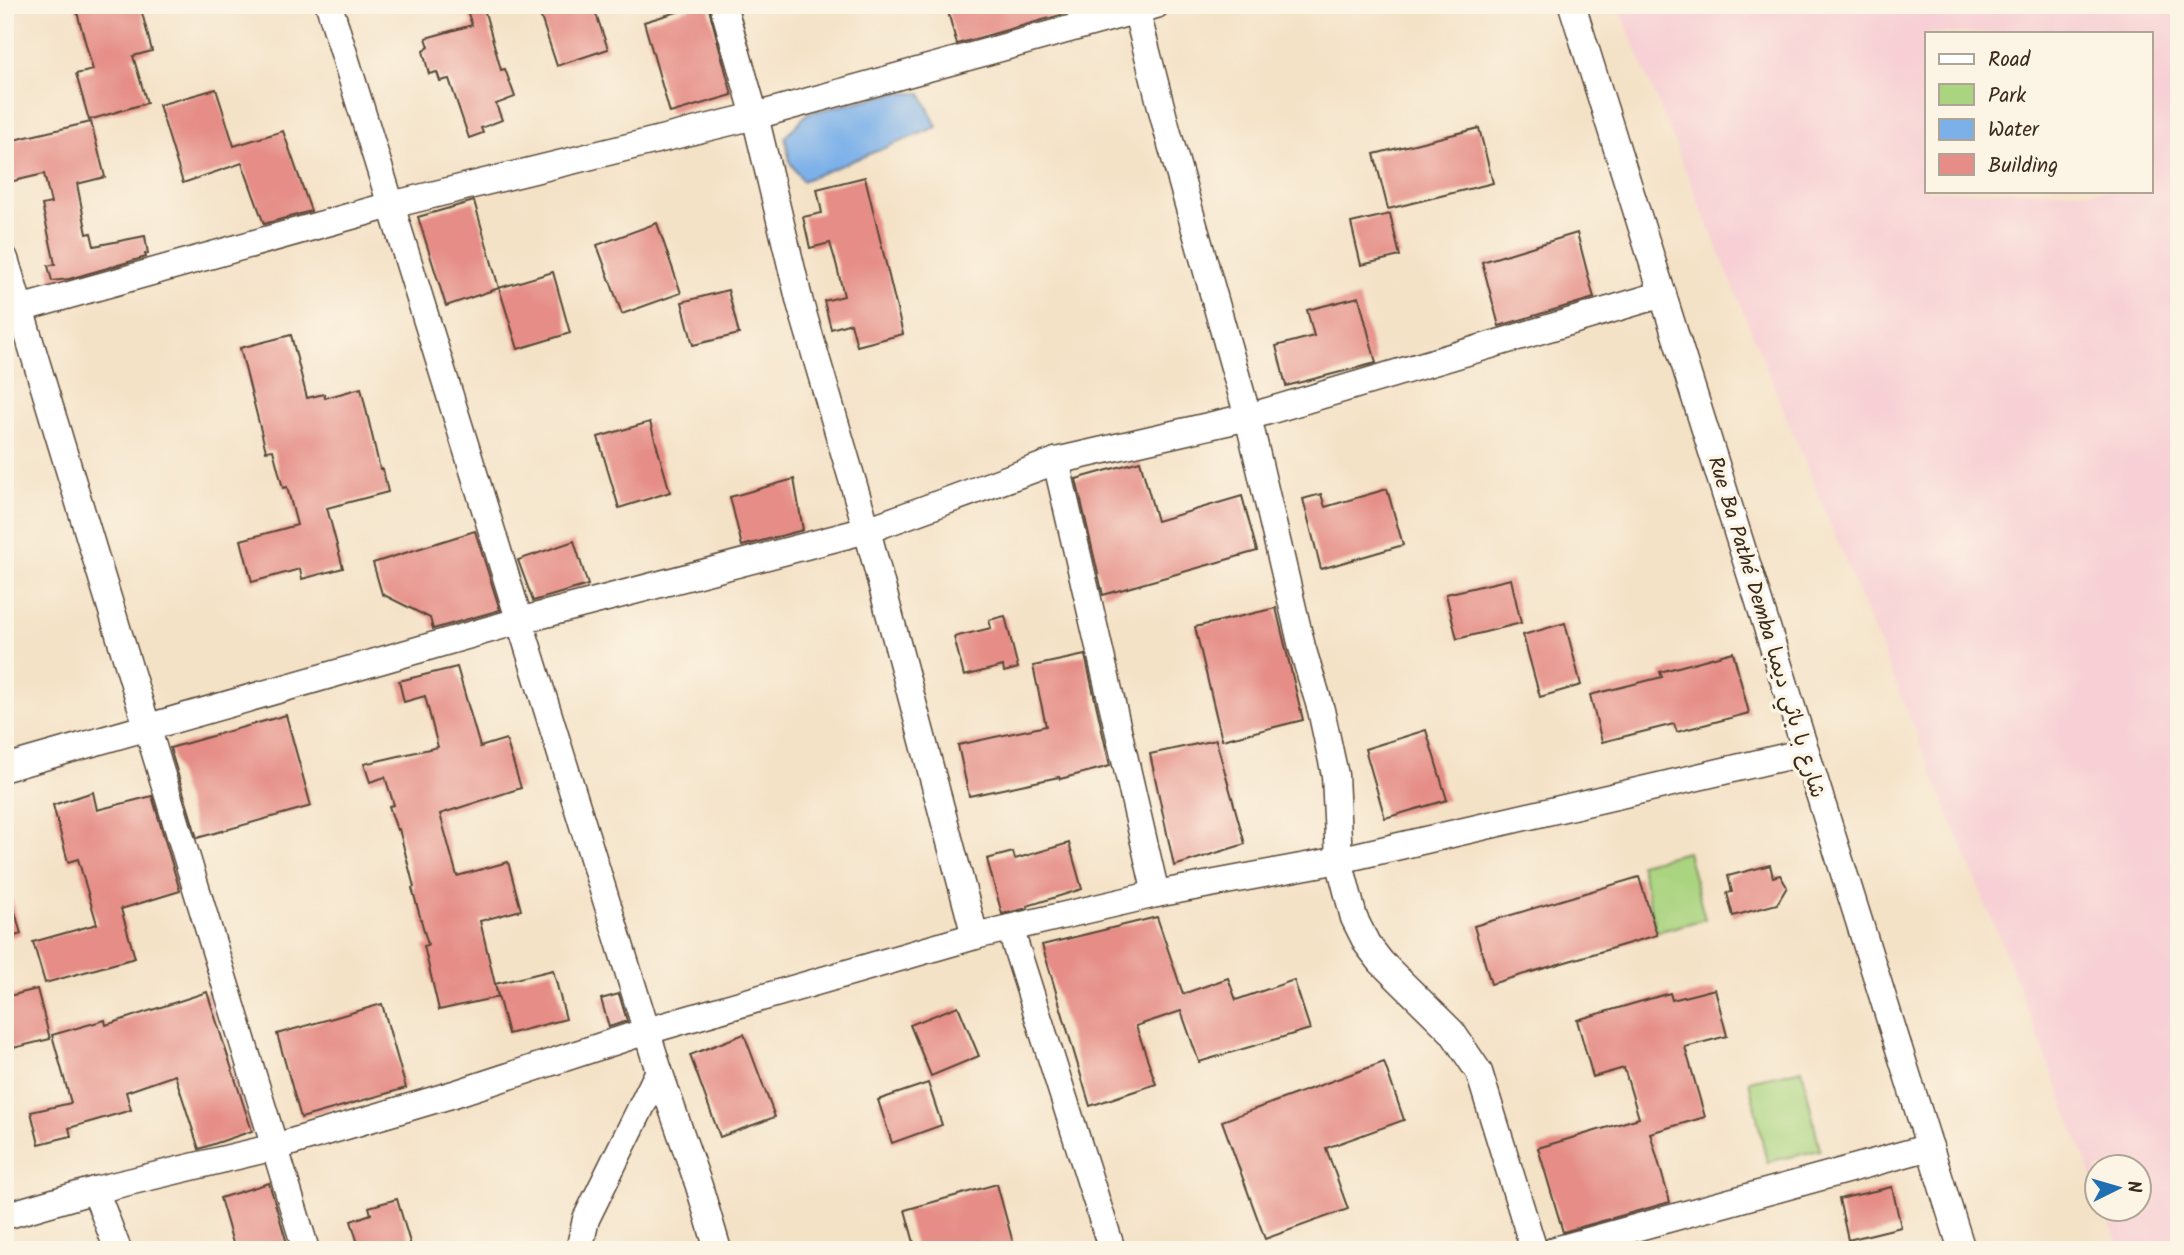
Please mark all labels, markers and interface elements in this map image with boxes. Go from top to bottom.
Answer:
legend [1925,32,2152,192]
text: Road [1988,44,2031,77]
text: Park [1988,80,2026,113]
text: Water [1988,114,2040,147]
text: Building [1988,150,2058,183]
street label: Rue Ba Pathé Demba شارع با باثي ديمبا [1697,453,1833,803]
north arrow [2082,1154,2152,1224]
text: N [2117,1179,2148,1194]

